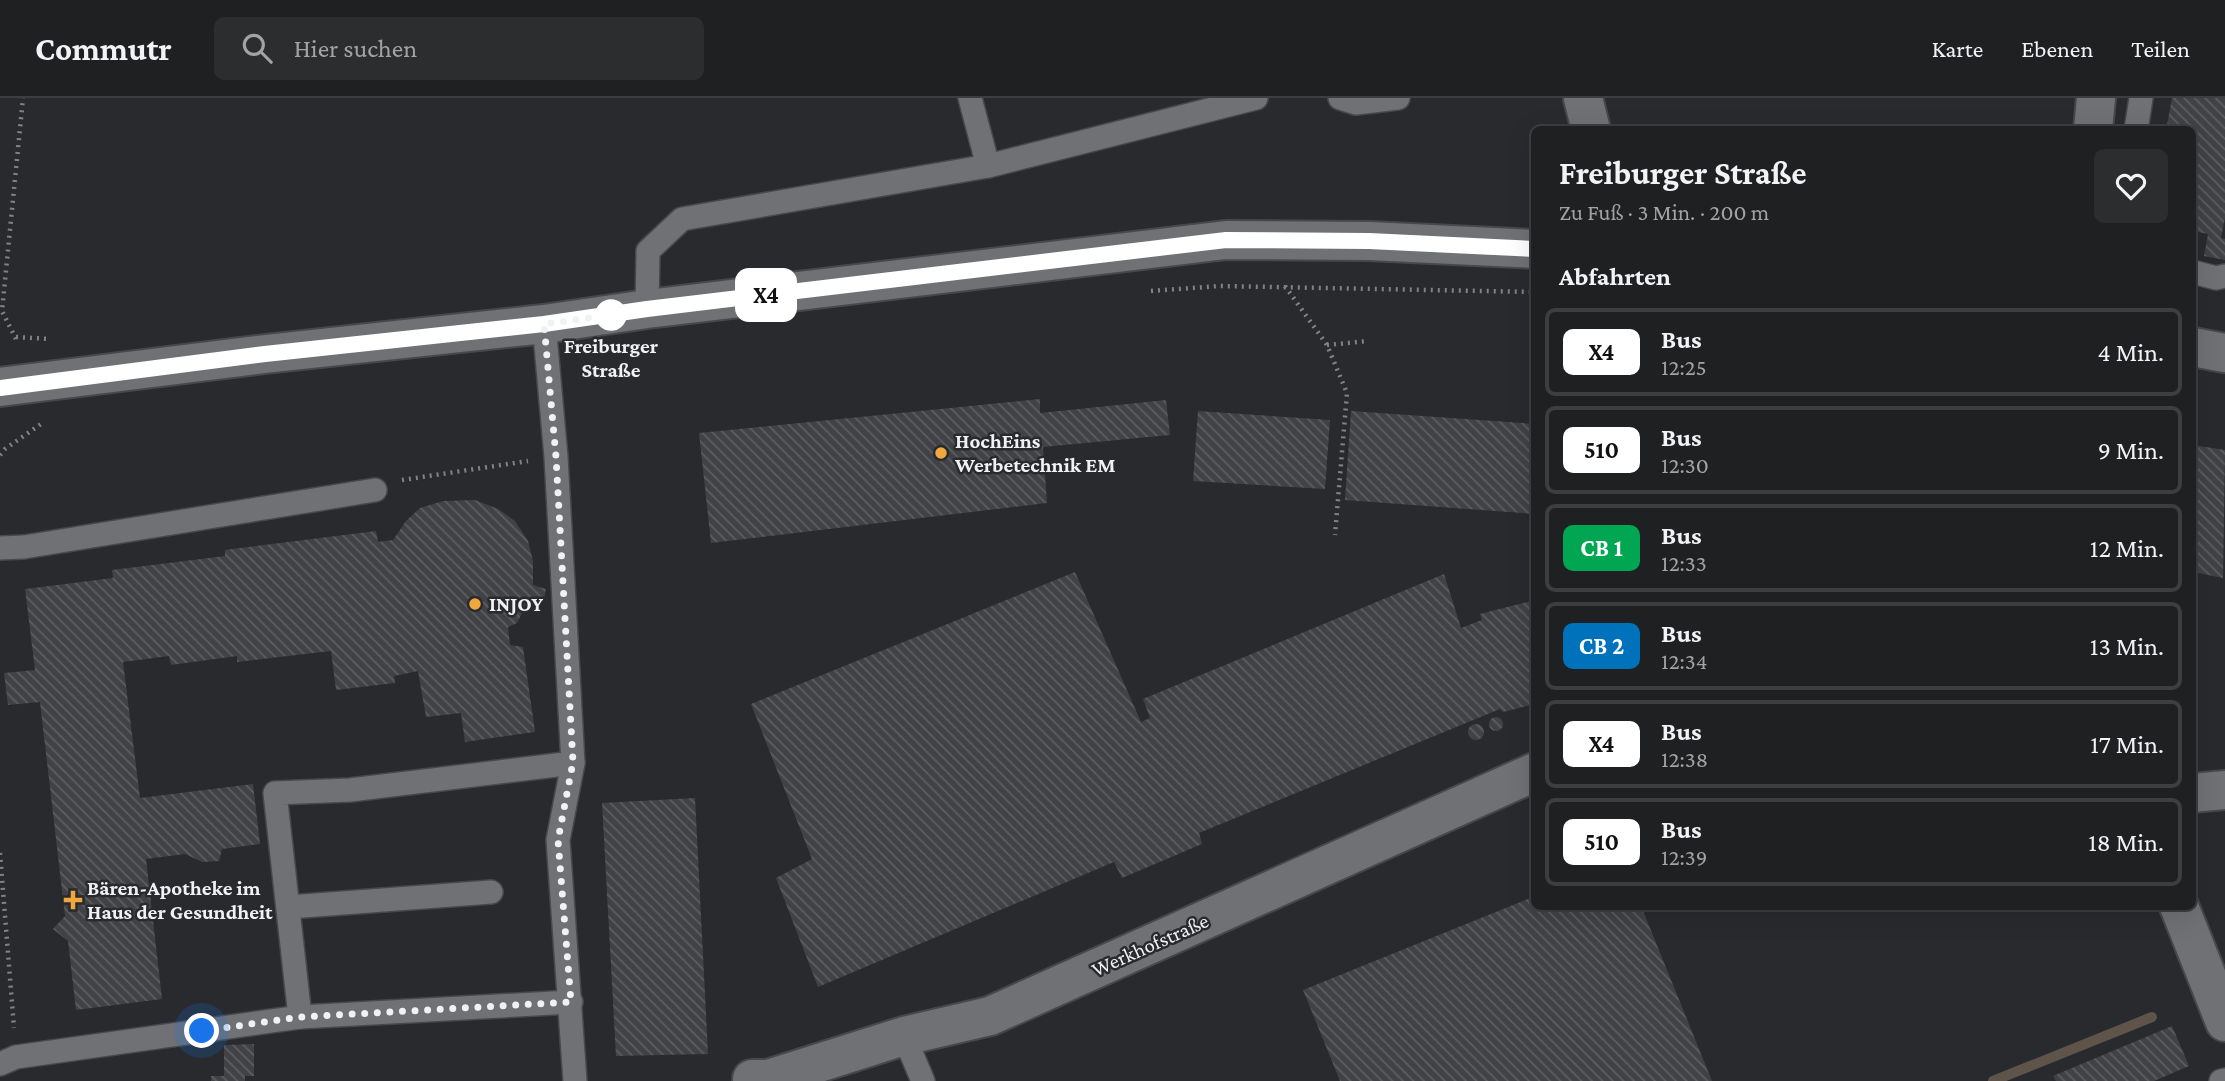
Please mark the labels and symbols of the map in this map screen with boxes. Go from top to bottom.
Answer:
line badge: X4 [734,272,798,318]
marker: Freiburger Straße [596,300,626,330]
place label: Freiburger Straße [564,334,659,382]
place label: HochEins Werbetechnik EM [954,429,1115,477]
marker: HochEins Werbetechnik EM [933,445,949,461]
place label: INJOY [489,592,543,616]
marker: INJOY [467,596,483,612]
place label: Bären-Apotheke im Haus der Gesundheit [87,876,273,924]
marker: Bären-Apotheke im Haus der Gesundheit [65,892,81,908]
street label: Werkhofstraße [1088,908,1212,982]
your location [184,1013,219,1048]

